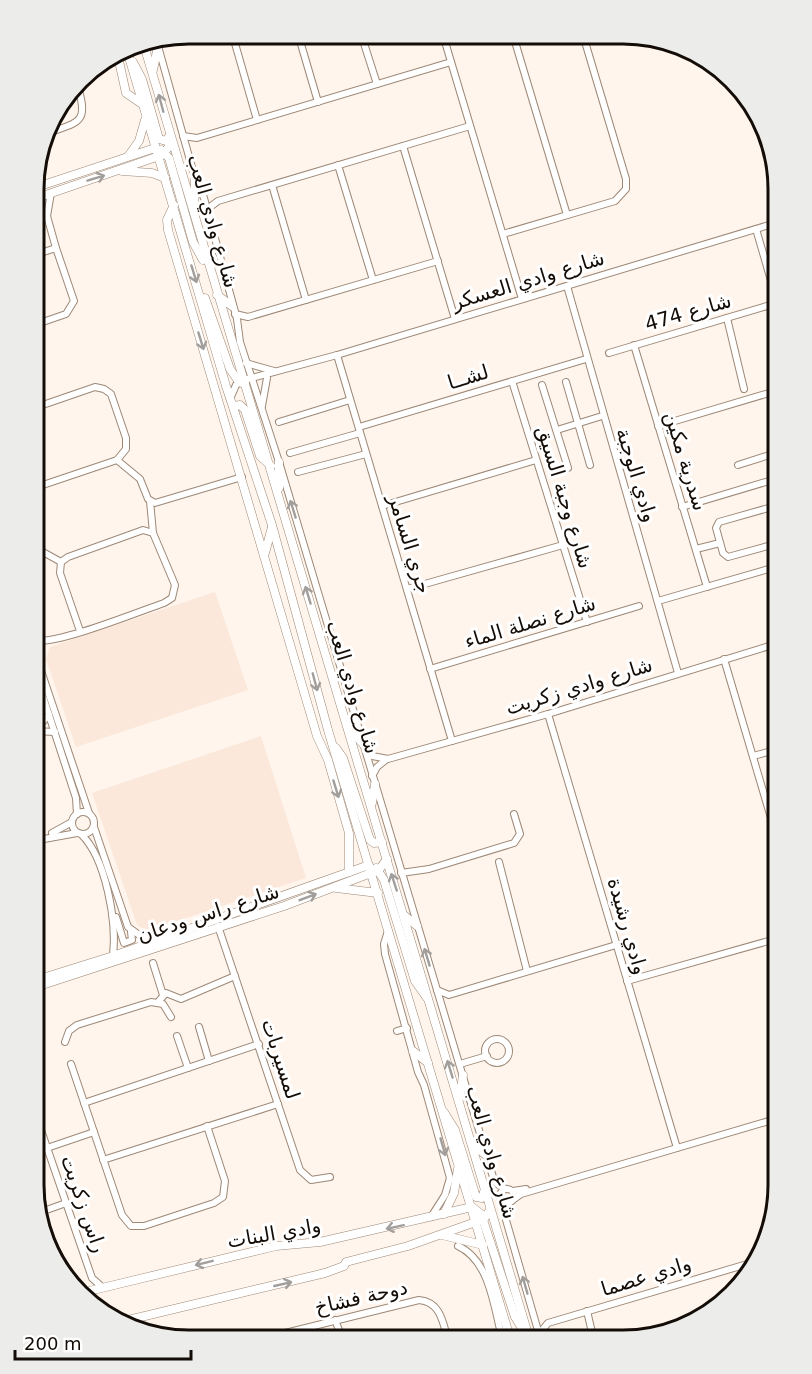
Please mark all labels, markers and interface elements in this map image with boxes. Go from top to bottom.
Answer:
one-way arrow [155,94,166,113]
street label: شارع وادي العب [182,151,244,291]
one-way arrow [87,172,106,183]
street label: شارع وادي العسكر [448,245,607,316]
one-way arrow [190,264,201,283]
street label: شارع 474 [642,288,734,336]
one-way arrow [196,331,207,350]
street label: لشــا [445,359,491,395]
street label: سدرية مكين [660,408,712,514]
street label: شارع وجبة السيق [532,423,598,571]
street label: وادي الوجبة [610,425,663,525]
street label: جري السامر [382,490,436,597]
one-way arrow [287,500,298,519]
one-way arrow [302,586,313,605]
street label: شارع نصلة الماء [461,591,599,653]
street label: شارع وادي العب [320,618,385,757]
street label: شارع وادي زكريت [503,652,656,721]
one-way arrow [310,673,321,692]
one-way arrow [331,779,342,798]
one-way arrow [388,873,399,892]
street label: وادي رشيدة [602,875,653,977]
street label: شارع راس ودعان [134,879,282,947]
one-way arrow [298,890,317,901]
one-way arrow [421,948,432,967]
street label: لمسيربات [257,1016,305,1102]
one-way arrow [444,1060,455,1079]
street label: شارع وادي العب [461,1082,523,1222]
one-way arrow [438,1137,449,1156]
street label: راس زكريت [56,1152,112,1256]
street label: وادي البنات [225,1213,323,1254]
one-way arrow [385,1221,404,1233]
street label: وادي عصما [598,1251,694,1302]
one-way arrow [194,1257,213,1269]
street label: دوحة فشاخ [312,1275,410,1319]
one-way arrow [519,1276,530,1295]
one-way arrow [274,1278,293,1290]
scale bar [15,1323,190,1361]
text: 200 m [24,1333,82,1354]

